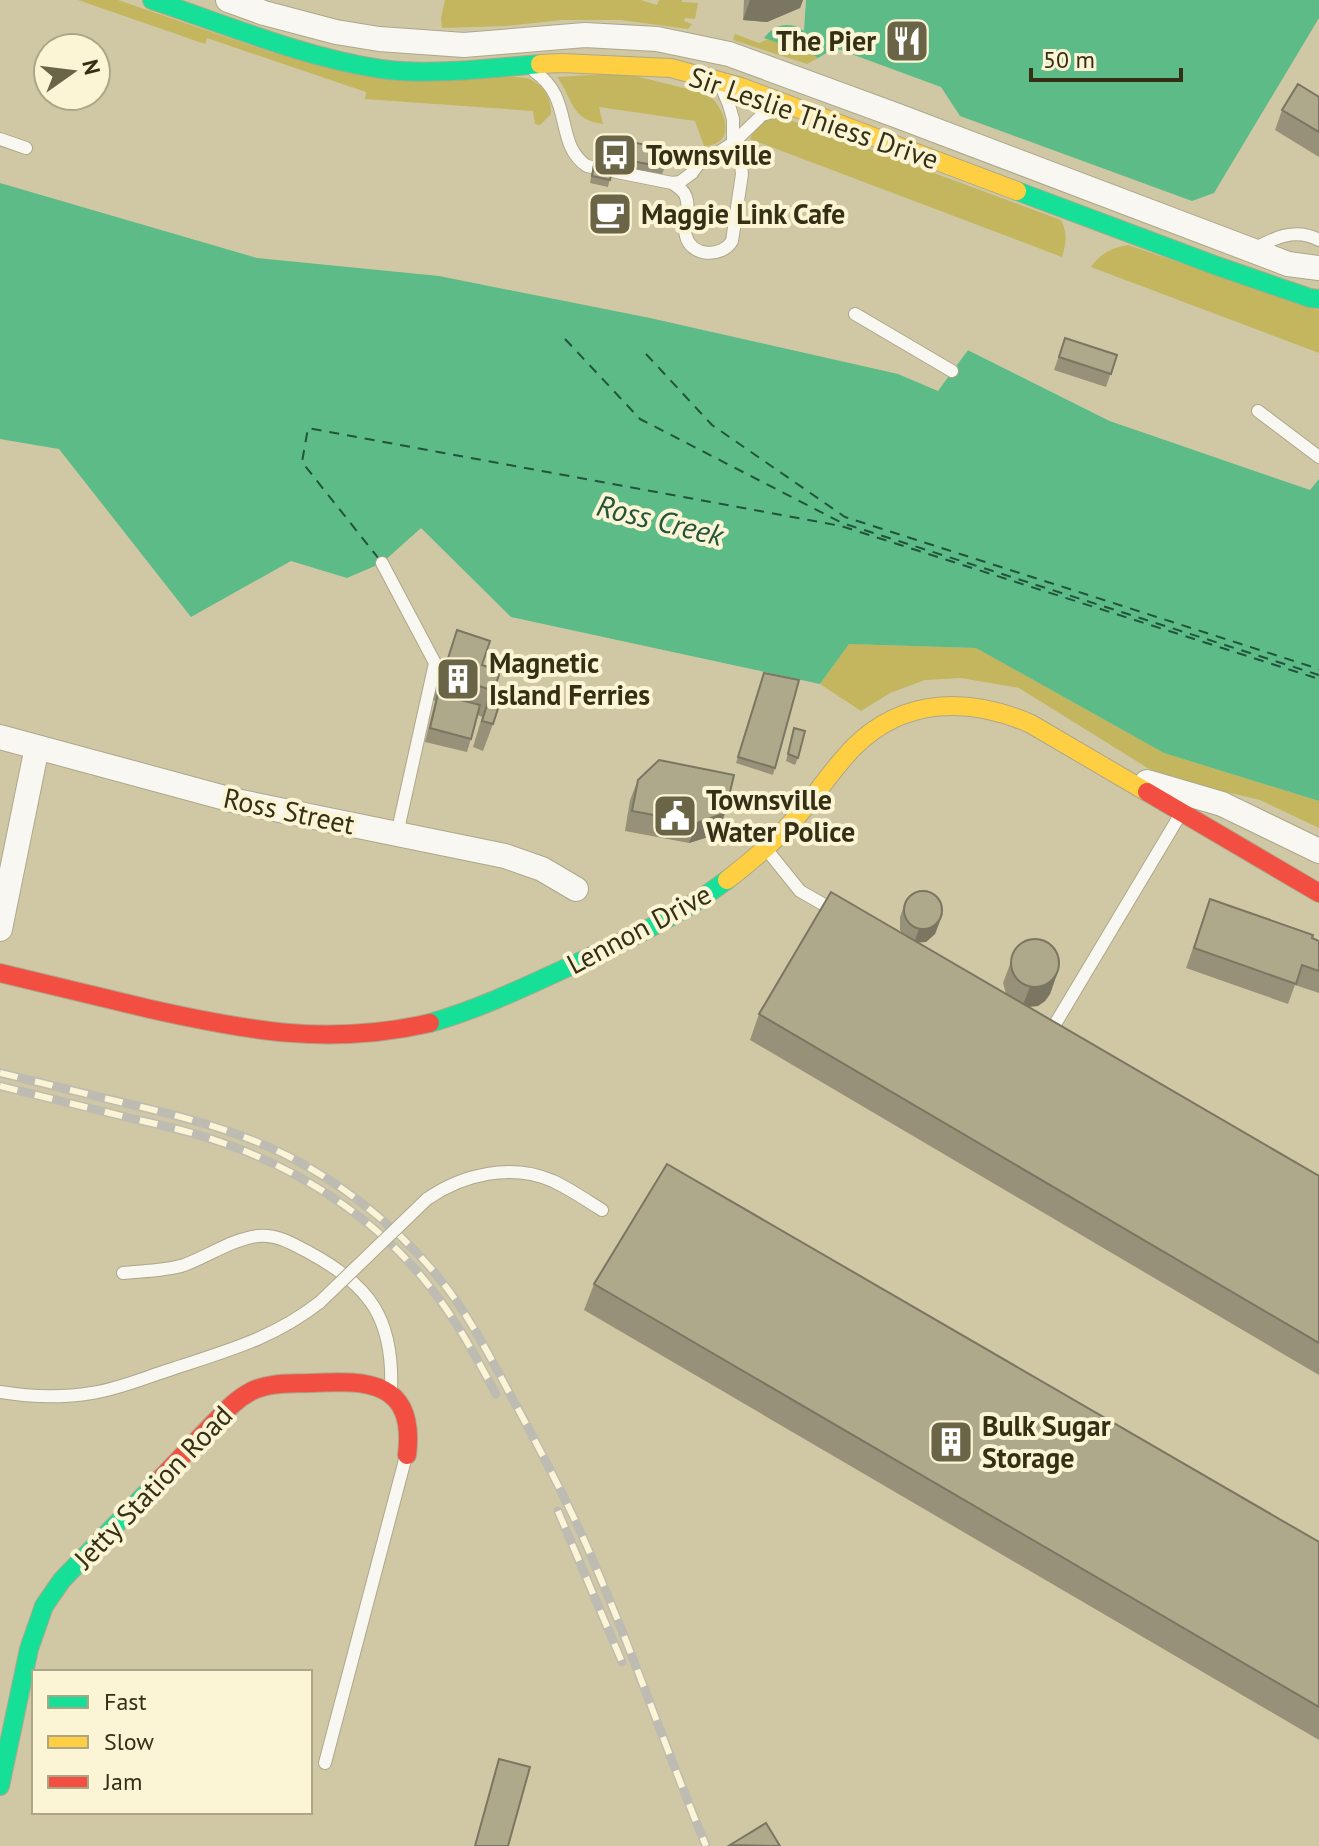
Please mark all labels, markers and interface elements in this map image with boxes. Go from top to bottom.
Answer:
restaurant icon: The Pier [883,17,931,65]
place label: The Pier [776,22,876,59]
north arrow [32,32,112,112]
scale bar [1031,32,1181,82]
text: 50 m [1043,44,1095,75]
text: N [76,57,107,78]
street label: Sir Leslie Thiess Drive [685,58,944,178]
bus stop icon: Townsville [591,131,639,179]
place label: Townsville [646,136,772,173]
cafe icon: Maggie Link Cafe [586,190,634,238]
place label: Maggie Link Cafe [641,195,845,232]
water label: Ross Creek [593,485,729,554]
place label: Magnetic Island Ferries [489,644,650,713]
building icon: Magnetic Island Ferries [434,655,482,703]
street label: Ross Street [220,779,358,843]
place label: Townsville Water Police [706,781,855,850]
public building icon: Townsville Water Police [651,792,699,840]
street label: Lennon Drive [560,875,717,982]
street label: Jetty Station Road [65,1397,240,1577]
place label: Bulk Sugar Storage [982,1407,1111,1476]
building icon: Bulk Sugar Storage [927,1418,975,1466]
legend [32,1670,312,1814]
text: Fast [104,1686,147,1717]
text: Slow [104,1726,154,1757]
text: Jam [103,1766,142,1797]

